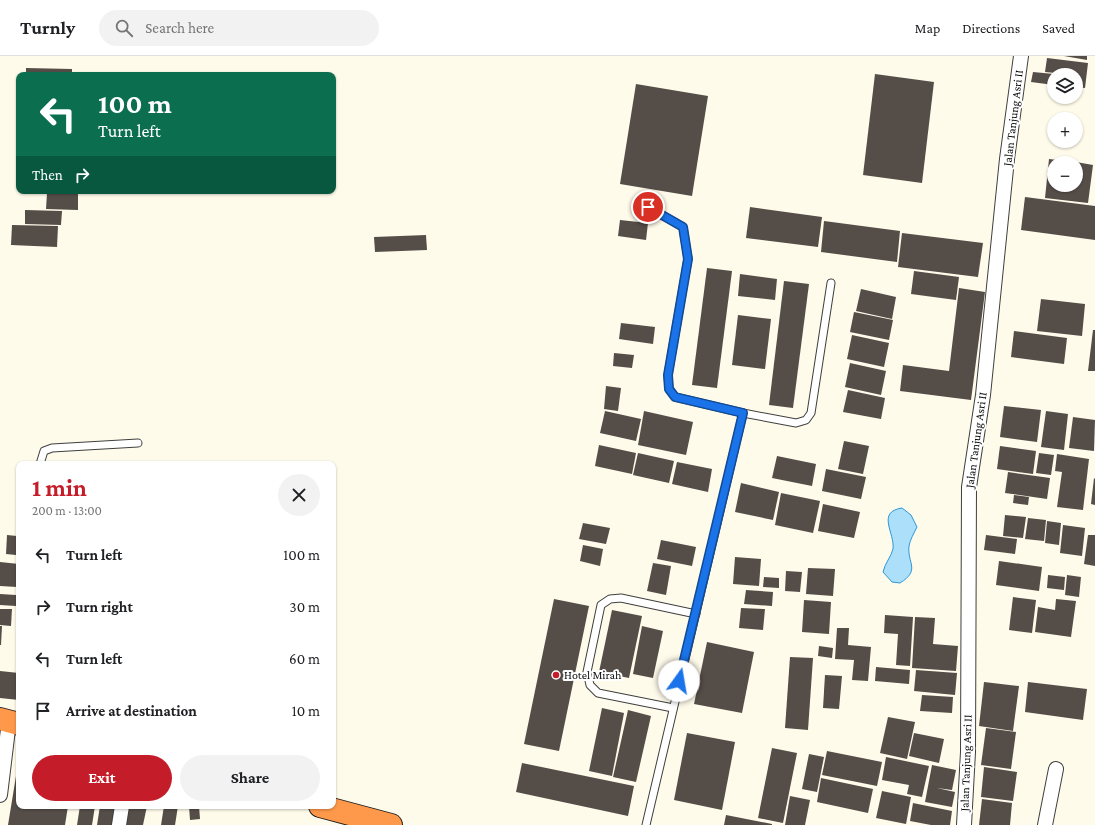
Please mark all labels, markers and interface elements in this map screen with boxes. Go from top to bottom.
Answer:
search box [99,10,379,46]
text: Turnly [20,17,75,38]
icon: search [113,17,135,39]
text: Search here [145,20,214,36]
text: Map [915,20,940,36]
text: Directions [962,20,1020,36]
text: Saved [1042,20,1075,36]
map controls [1047,68,1083,192]
button: layers [1047,68,1083,104]
street label: Jalan Tanjung Asri II [1000,69,1026,168]
icon: left [32,88,84,140]
text: 100 m [98,88,172,119]
button: + [1047,112,1083,148]
text: Turn left [98,121,161,141]
button: − [1047,156,1083,192]
icon: right [71,164,93,186]
text: Then [32,167,63,183]
pin [631,190,665,224]
icon: arrive [637,196,659,218]
street label: Jalan Tanjung Asri II [962,391,990,490]
text: 1 min [32,474,87,501]
button: close [278,474,320,516]
text: 200 m · 13:00 [32,503,102,518]
icon: left [32,544,54,566]
text: Turn left [66,547,122,563]
text: 100 m [283,547,320,563]
icon: right [32,596,54,618]
text: Turn right [66,599,133,615]
text: 30 m [290,599,320,615]
icon: left [32,648,54,670]
text: Turn left [66,651,122,667]
text: 60 m [289,651,320,667]
position arrow [658,660,700,702]
place label: Hotel Mirah [564,668,622,682]
marker: Hotel Mirah [551,670,561,680]
icon: arrive [32,700,54,722]
text: Arrive at destination [66,703,197,719]
text: 10 m [292,703,320,719]
street label: Jalan Tanjung Asri II [957,714,975,813]
button: Exit [32,755,172,801]
button: Share [180,755,320,801]

